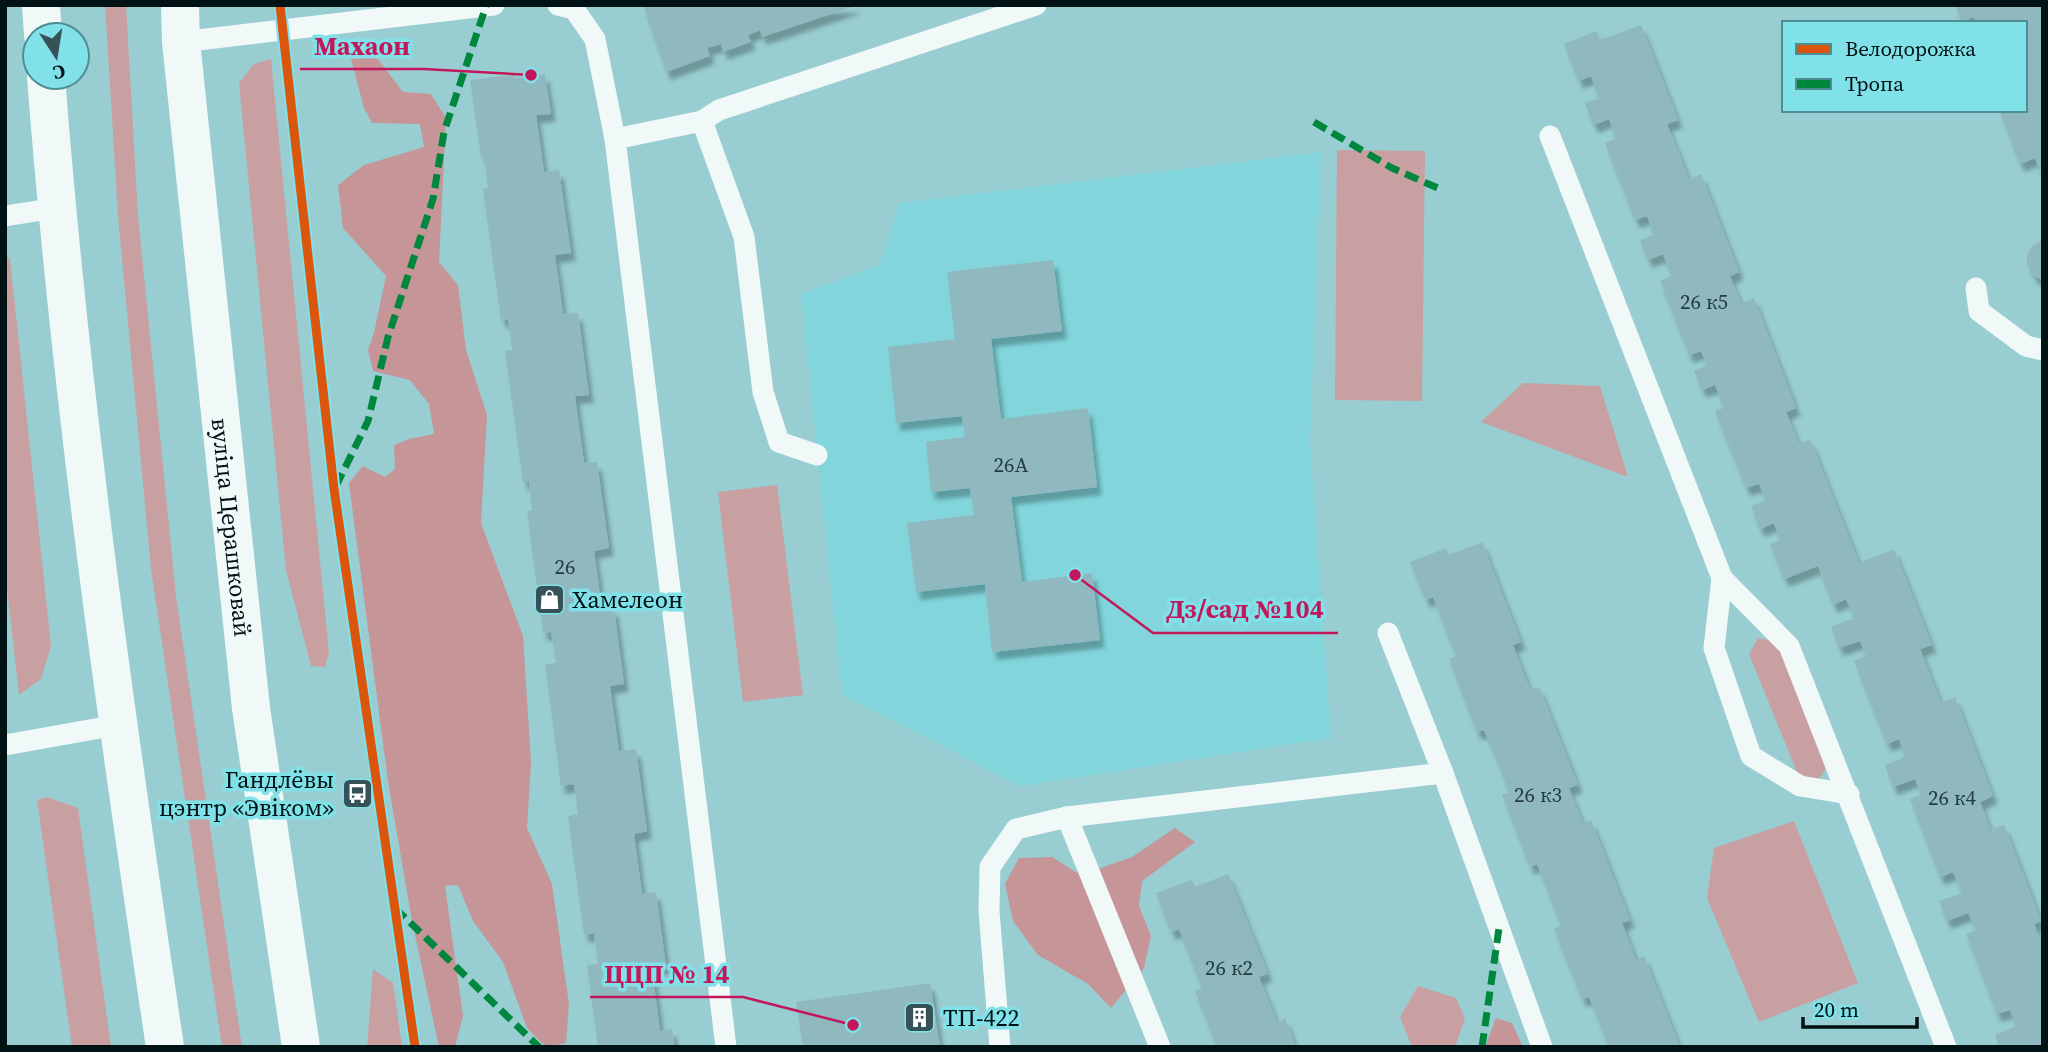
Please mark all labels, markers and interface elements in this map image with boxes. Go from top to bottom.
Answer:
north arrow [21,21,91,91]
legend [1782,21,2027,112]
callout: Махаон [300,22,424,69]
text: Махаон [314,28,410,64]
text: Велодорожка [1845,34,1976,63]
text: С [51,59,68,87]
text: Тропа [1845,69,1904,98]
house number: 26 к5 [1680,287,1728,316]
street label: вуліца Церашковай [204,416,260,639]
house number: 26А [994,450,1029,479]
house number: 26 [555,552,576,581]
shop icon: Хамелеон [532,582,566,616]
place label: Хамелеон [572,583,683,616]
callout: Дз/сад №104 [1153,586,1338,633]
text: Дз/сад №104 [1166,591,1324,627]
place label: Гандлёвы цэнтр «Эвіком» [159,763,334,824]
bus stop icon: Гандлёвы цэнтр «Эвіком» [340,776,374,810]
house number: 26 к3 [1514,780,1562,809]
house number: 26 к4 [1928,783,1976,812]
callout: ЦЦП № 14 [590,950,743,997]
house number: 26 к2 [1205,953,1253,982]
text: ЦЦП № 14 [604,956,730,992]
scale bar [1803,986,1917,1030]
text: 20 m [1814,995,1859,1024]
building icon: ТП-422 [903,1000,937,1034]
place label: ТП-422 [943,1001,1020,1034]

